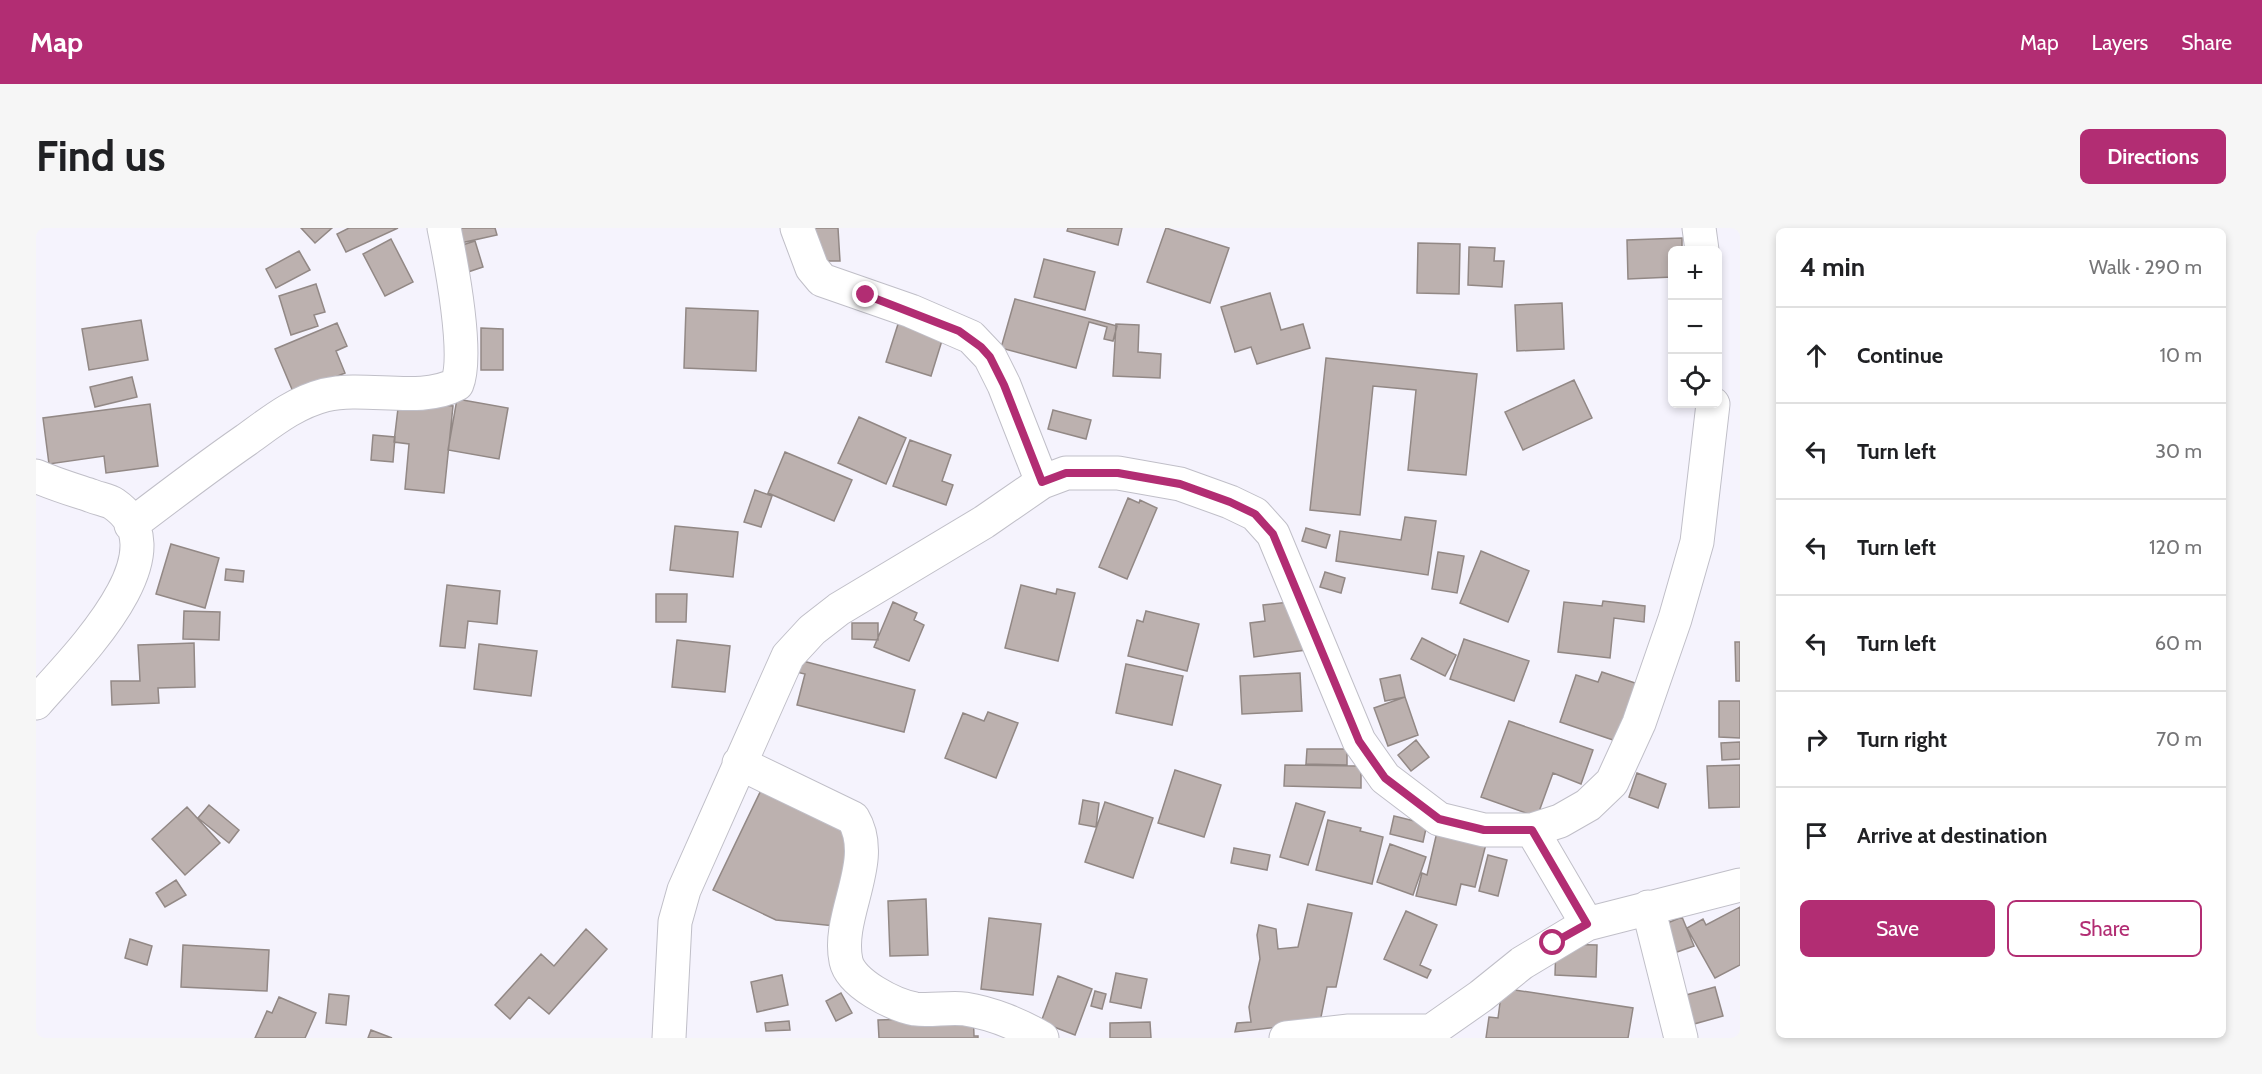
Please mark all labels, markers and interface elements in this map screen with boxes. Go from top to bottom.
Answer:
text: Map [30,25,83,59]
text: Map [2020,30,2059,55]
text: Layers [2092,30,2148,55]
text: Share [2181,30,2232,55]
button: Directions [2080,129,2226,184]
text: Find us [36,130,165,182]
map controls [1668,246,1722,408]
button: + [1668,246,1722,300]
text: 4 min [1800,251,1865,283]
text: Walk · 290 m [2089,255,2202,279]
route end [852,281,878,307]
button: − [1668,300,1722,354]
icon: ahead [1800,339,1833,372]
text: Continue [1857,342,1943,369]
text: 10 m [2159,343,2202,367]
button: locate [1668,354,1722,408]
icon: left [1800,435,1833,468]
text: Turn left [1857,438,1936,465]
text: 30 m [2155,439,2202,463]
icon: left [1800,531,1833,564]
text: Turn left [1857,534,1936,561]
text: 120 m [2149,535,2202,559]
icon: left [1800,627,1833,660]
text: Turn left [1857,630,1936,657]
text: 60 m [2155,631,2202,655]
icon: right [1800,723,1833,756]
text: Turn right [1857,726,1947,753]
text: 70 m [2156,727,2202,751]
icon: arrive [1800,819,1833,852]
text: Arrive at destination [1857,822,2047,849]
button: Save [1800,900,1995,957]
button: Share [2007,900,2202,957]
route start [1539,929,1565,955]

